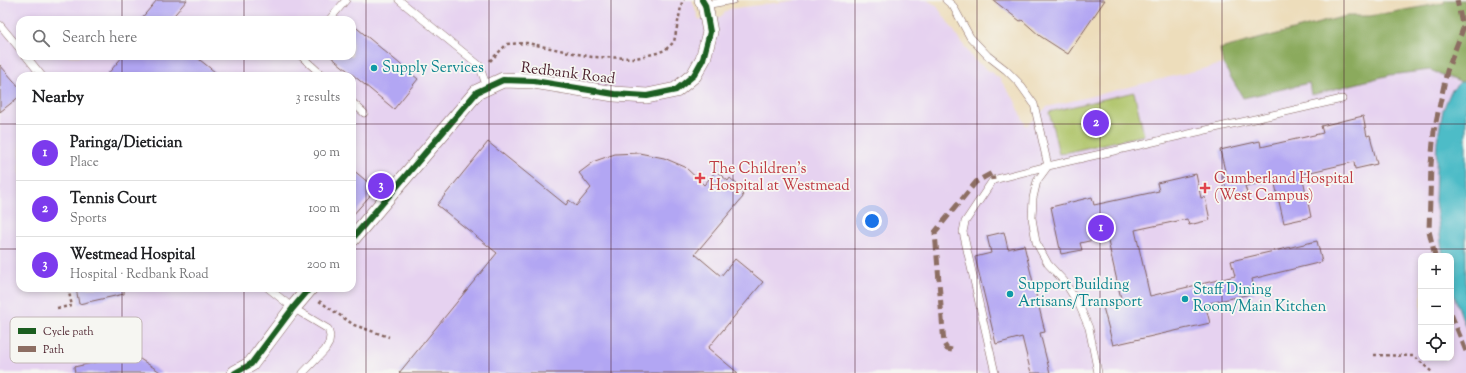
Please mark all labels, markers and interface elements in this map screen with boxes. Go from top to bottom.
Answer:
search box [16,16,356,60]
icon: search [30,27,52,49]
text: Search here [62,28,137,49]
place label: Supply Services [382,58,484,79]
street label: Redbank Road [520,58,617,90]
marker: Supply Services [369,63,379,73]
text: Nearby [32,86,84,110]
text: 3 results [295,89,340,107]
pin: 2 [1083,108,1109,138]
text: Paringa/Dietician [70,133,183,154]
text: 1 [43,144,47,162]
text: 90 m [313,144,340,162]
text: Place [70,154,99,172]
place label: The Children's Hospital at Westmead [709,159,850,197]
place label: Cumberland Hospital (West Campus) [1214,169,1354,207]
pin: 3 [368,171,394,201]
marker: The Children's Hospital at Westmead [694,172,706,184]
marker: Cumberland Hospital (West Campus) [1199,182,1211,194]
text: Tennis Court [70,189,157,210]
text: 2 [42,200,48,218]
text: 100 m [308,200,340,218]
text: Sports [70,210,107,228]
your location [862,211,882,231]
pin: 1 [1088,213,1114,243]
text: Westmead Hospital [70,245,196,266]
map controls [1418,253,1454,361]
button: + [1418,253,1454,289]
text: 3 [42,256,48,274]
text: 200 m [307,256,340,274]
text: Hospital · Redbank Road [70,266,209,284]
place label: Support Building Artisans/Transport [1018,275,1142,313]
place label: Staff Dining Room/Main Kitchen [1193,280,1327,318]
marker: Support Building Artisans/Transport [1005,289,1015,299]
button: − [1418,289,1454,325]
marker: Staff Dining Room/Main Kitchen [1180,294,1190,304]
legend [10,317,142,363]
text: Cycle path [43,324,94,340]
button: locate [1418,325,1454,361]
text: Path [43,342,65,358]

